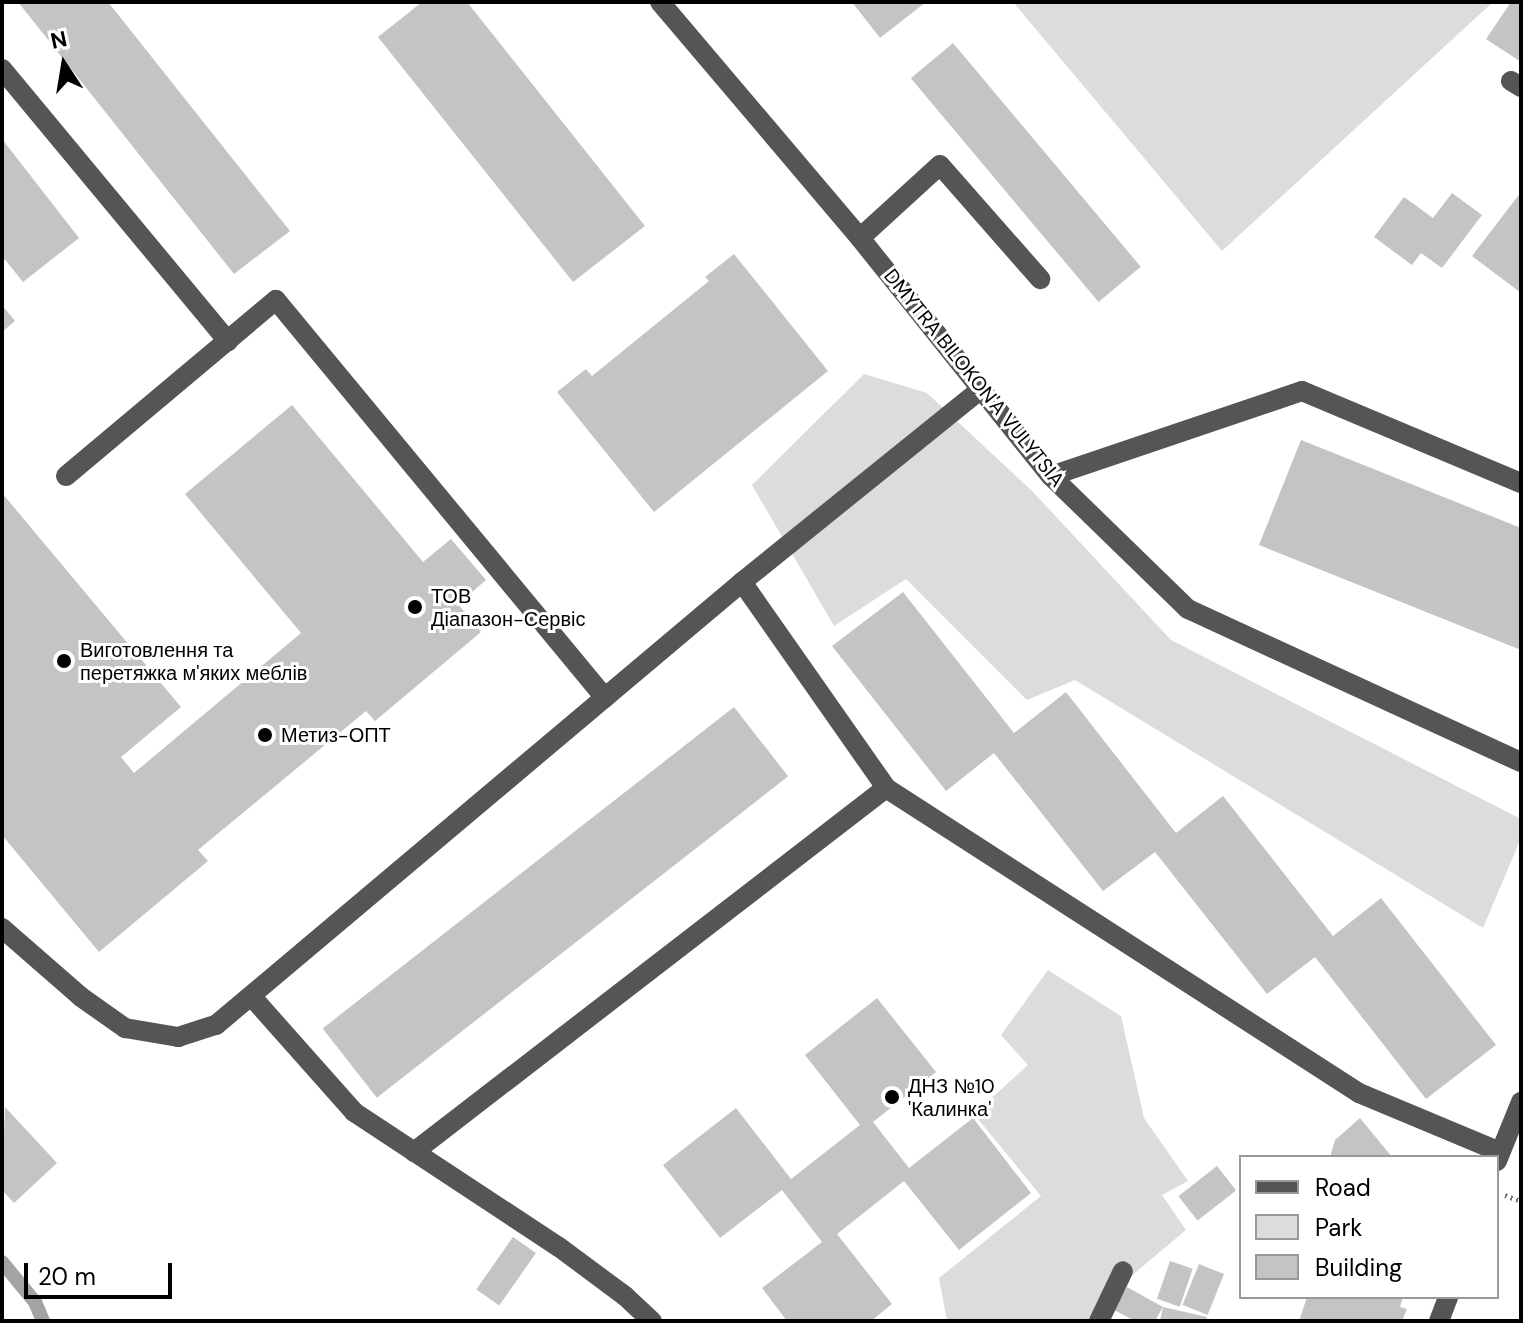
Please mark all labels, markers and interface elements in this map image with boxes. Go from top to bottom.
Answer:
north arrow [24,24,104,104]
text: N [48,24,70,56]
street label: DMYTRA BILOKON'A VULYTSIA [879,264,1069,492]
place label: ТОВ Діапазон-Сервіс [431,584,586,631]
marker: ТОВ Діапазон-Сервіс [406,598,424,616]
place label: Виготовлення та перетяжка м'яких меблів [80,638,307,685]
marker: Виготовлення та перетяжка м'яких меблів [55,652,73,670]
place label: Метиз-ОПТ [281,723,391,747]
marker: Метиз-ОПТ [256,726,274,744]
place label: ДНЗ №10 'Калинка' [908,1074,995,1121]
marker: ДНЗ №10 'Калинка' [883,1088,901,1106]
legend [1239,1155,1499,1299]
text: Road [1315,1172,1371,1203]
text: Park [1315,1212,1362,1243]
scale bar [28,1247,176,1297]
text: Building [1315,1252,1402,1283]
text: 20 m [38,1261,96,1292]

